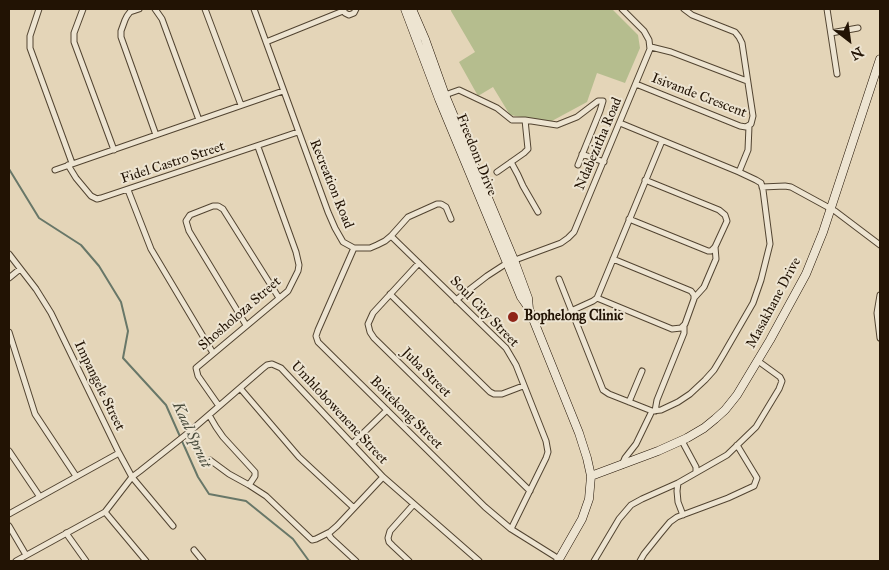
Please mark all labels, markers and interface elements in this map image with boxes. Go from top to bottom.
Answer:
north arrow [824,15,874,65]
text: N [847,43,866,64]
street label: Isivande Crescent [649,70,749,122]
street label: Ndabezitha Road [572,95,626,193]
street label: Freedom Drive [452,112,500,198]
street label: Recreation Road [305,137,357,231]
street label: Fidel Castro Street [119,138,227,188]
street label: Masakhane Drive [743,255,805,351]
street label: Soul City Street [446,273,522,351]
street label: Shosholoza Street [195,274,285,354]
place label: Bophelong Clinic [524,309,623,325]
marker: Bophelong Clinic [506,310,520,324]
street label: Impangele Street [70,338,128,434]
street label: Juba Street [398,345,454,401]
street label: Umhlobowenene Street [287,358,391,468]
street label: Boitekong Street [366,373,446,453]
water label: Kaal Spruit [168,399,214,471]

